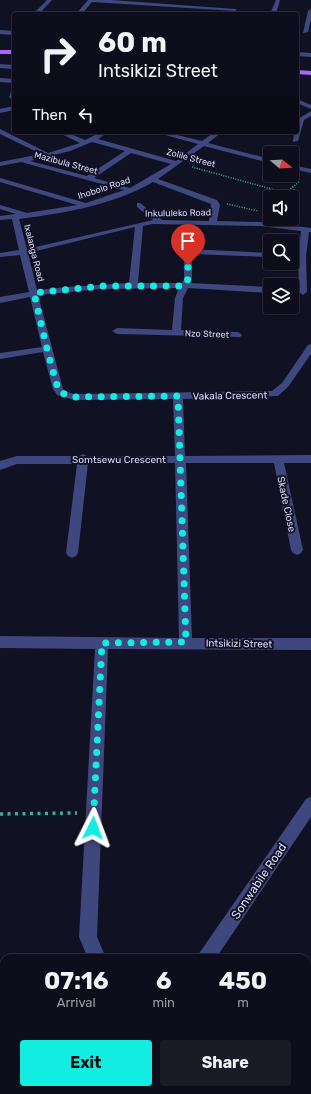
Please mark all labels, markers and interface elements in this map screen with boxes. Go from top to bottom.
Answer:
text: 60 m [98,26,167,59]
icon: right [32,28,84,80]
text: Intsikizi Street [98,60,218,82]
icon: left [75,104,97,126]
text: Then [32,106,67,124]
north arrow [263,146,299,182]
map controls [263,146,299,314]
street label: Zolile Street [165,147,217,169]
street label: Mazibula Street [33,150,99,176]
street label: Ihobolo Road [77,175,131,201]
button: sound [263,190,299,226]
street label: Inkululeko Road [145,207,211,219]
street label: Ixalanga Road [22,223,46,283]
pin [171,224,205,265]
icon: arrive [177,230,199,252]
button: search [263,234,299,270]
button: layers [263,278,299,314]
street label: Nzo Street [185,328,230,340]
street label: Vakala Crescent [193,389,267,403]
street label: Somtsewu Crescent [72,454,166,466]
street label: Skade Close [274,475,298,533]
street label: Intsikizi Street [206,637,272,651]
position arrow [72,807,114,849]
street label: Sonwabile Road [228,840,290,922]
text: 07:16 [44,967,109,995]
text: 6 [156,967,172,995]
text: 450 [219,967,267,995]
text: Arrival [57,995,96,1010]
text: min [152,995,175,1010]
text: m [237,995,249,1010]
button: Exit [20,1040,152,1086]
button: Share [160,1040,291,1086]

